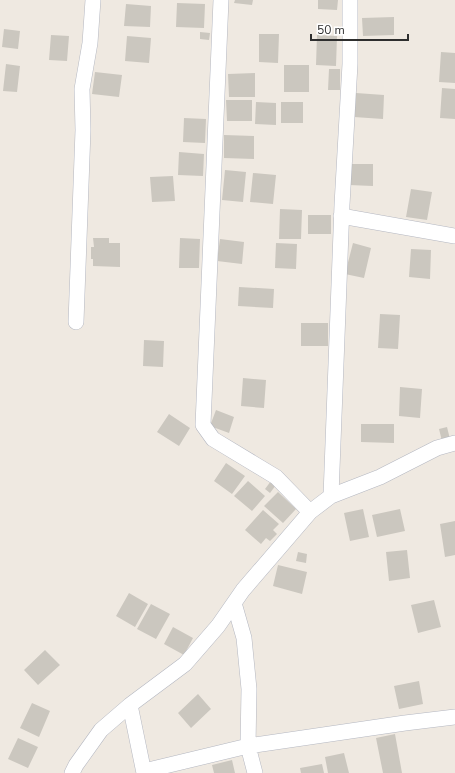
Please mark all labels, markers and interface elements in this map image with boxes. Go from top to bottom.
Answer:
scale bar [311,16,408,42]
text: 50 m [317,22,345,38]

